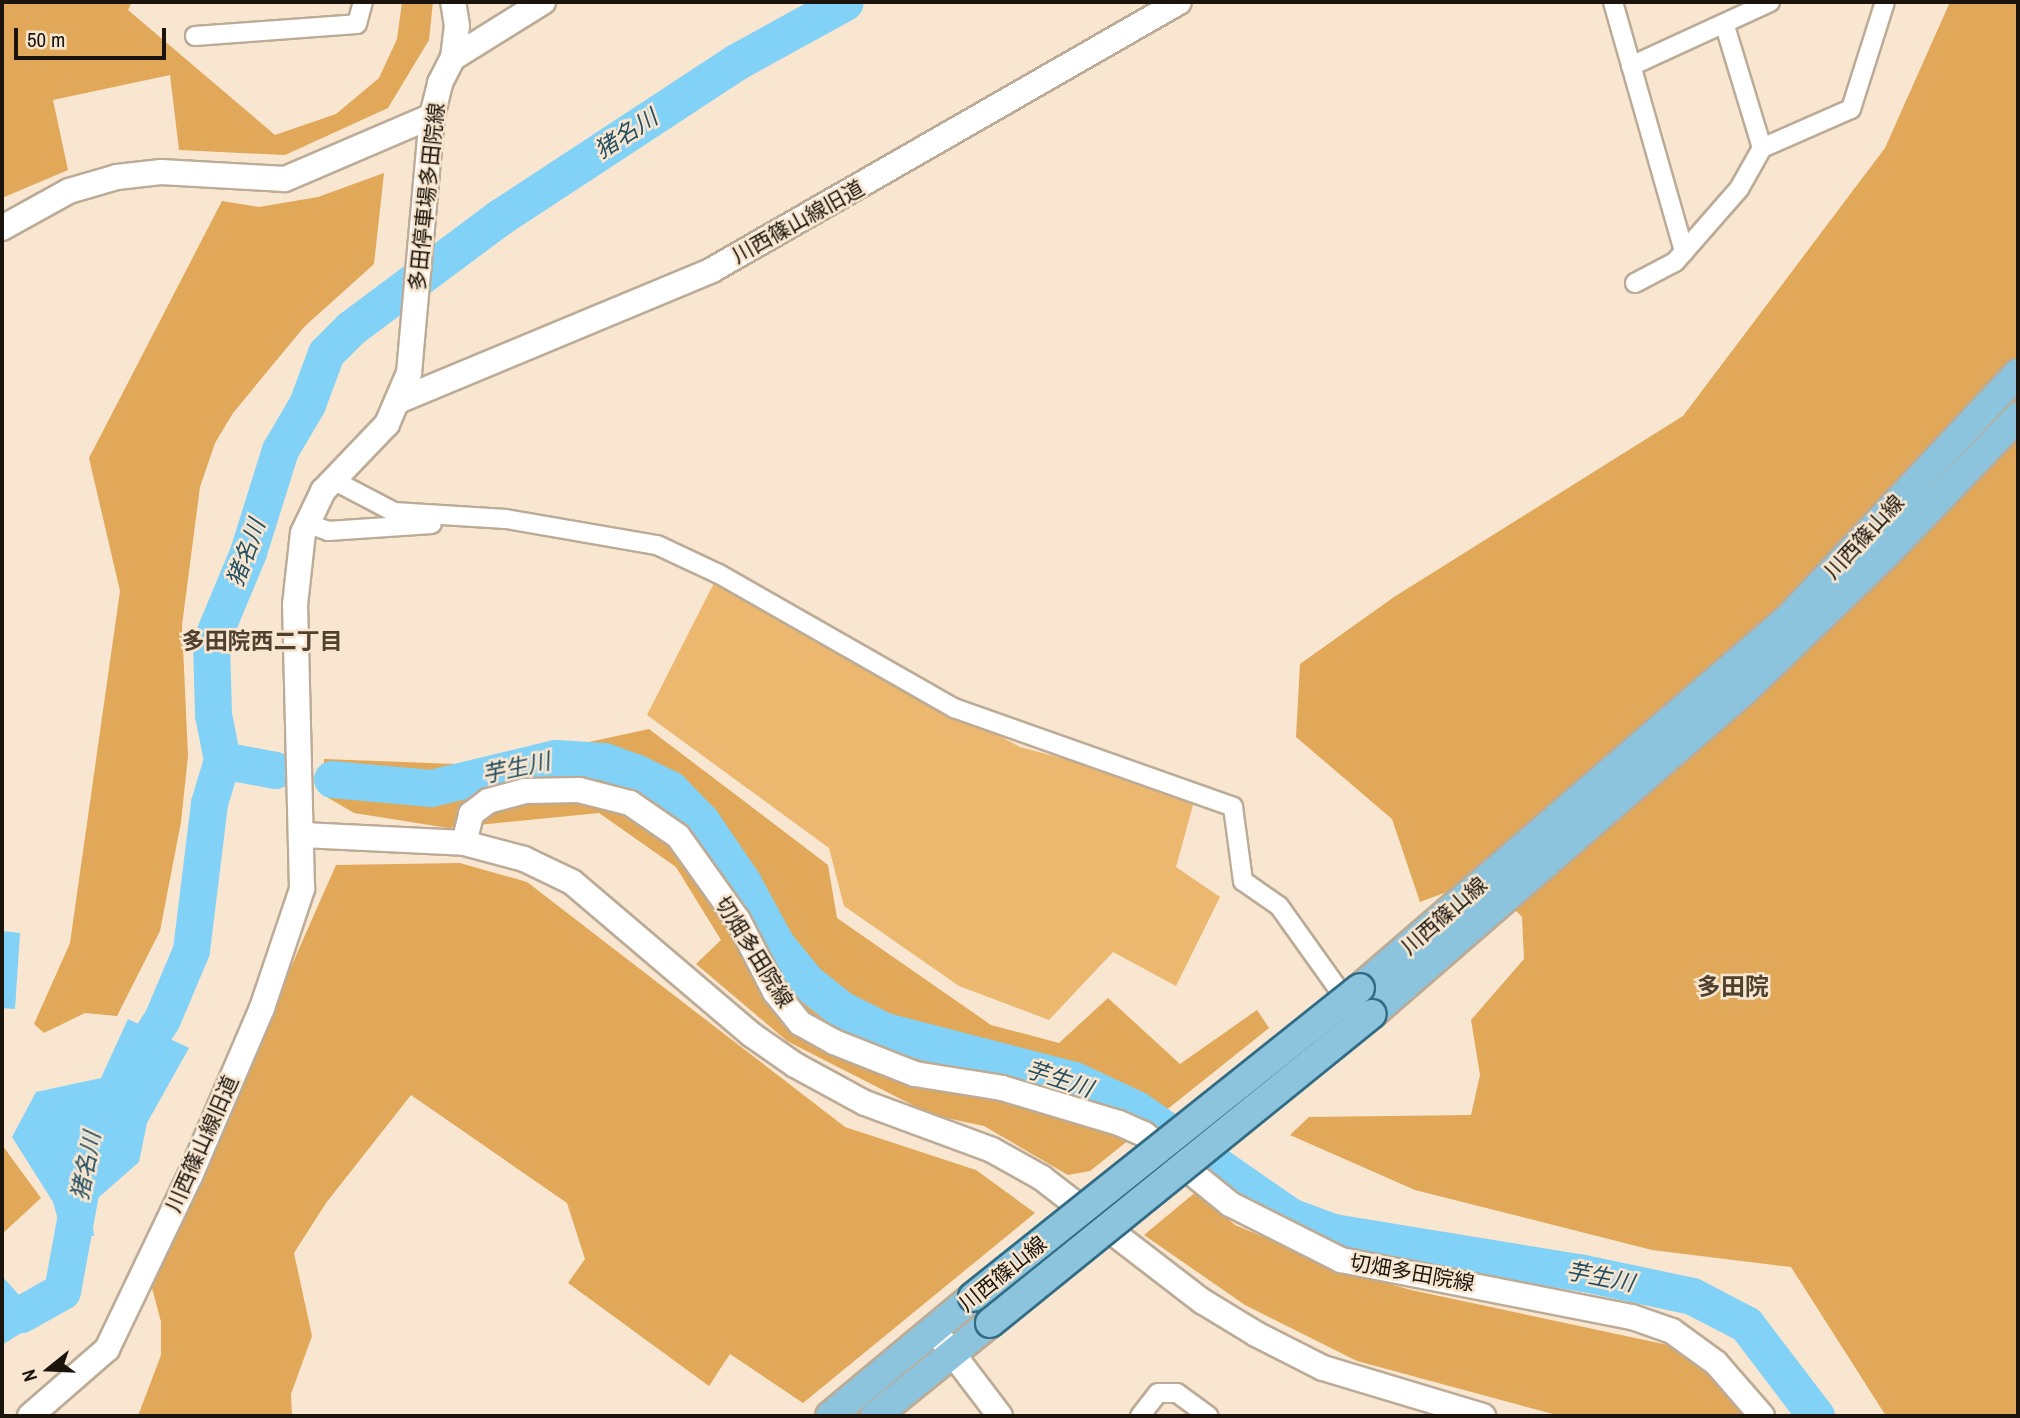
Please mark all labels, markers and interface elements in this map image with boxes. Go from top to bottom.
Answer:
scale bar [18,14,170,58]
text: 50 m [27,25,65,54]
street label: 多田停車場多田院線 [405,102,449,292]
water label: 猪名川 [590,104,662,164]
street label: 川西篠山線旧道 [728,175,868,269]
street label: 川西篠山線 [1819,490,1909,584]
water label: 猪名川 [221,516,271,590]
district label: 多田院西二丁目 [182,627,342,655]
water label: 芋生川 [479,747,553,789]
street label: 川西篠山線 [1396,872,1492,960]
street label: 切畑多田院線 [710,892,798,1012]
district label: 多田院 [1697,973,1769,1001]
water label: 芋生川 [1022,1055,1096,1103]
street label: 川西篠山線旧道 [161,1072,243,1216]
water label: 猪名川 [66,1130,106,1202]
street label: 川西篠山線 [954,1231,1052,1317]
street label: 切畑多田院線 [1348,1250,1476,1296]
water label: 芋生川 [1564,1257,1636,1297]
north arrow [14,1334,84,1404]
text: N [15,1366,43,1385]

